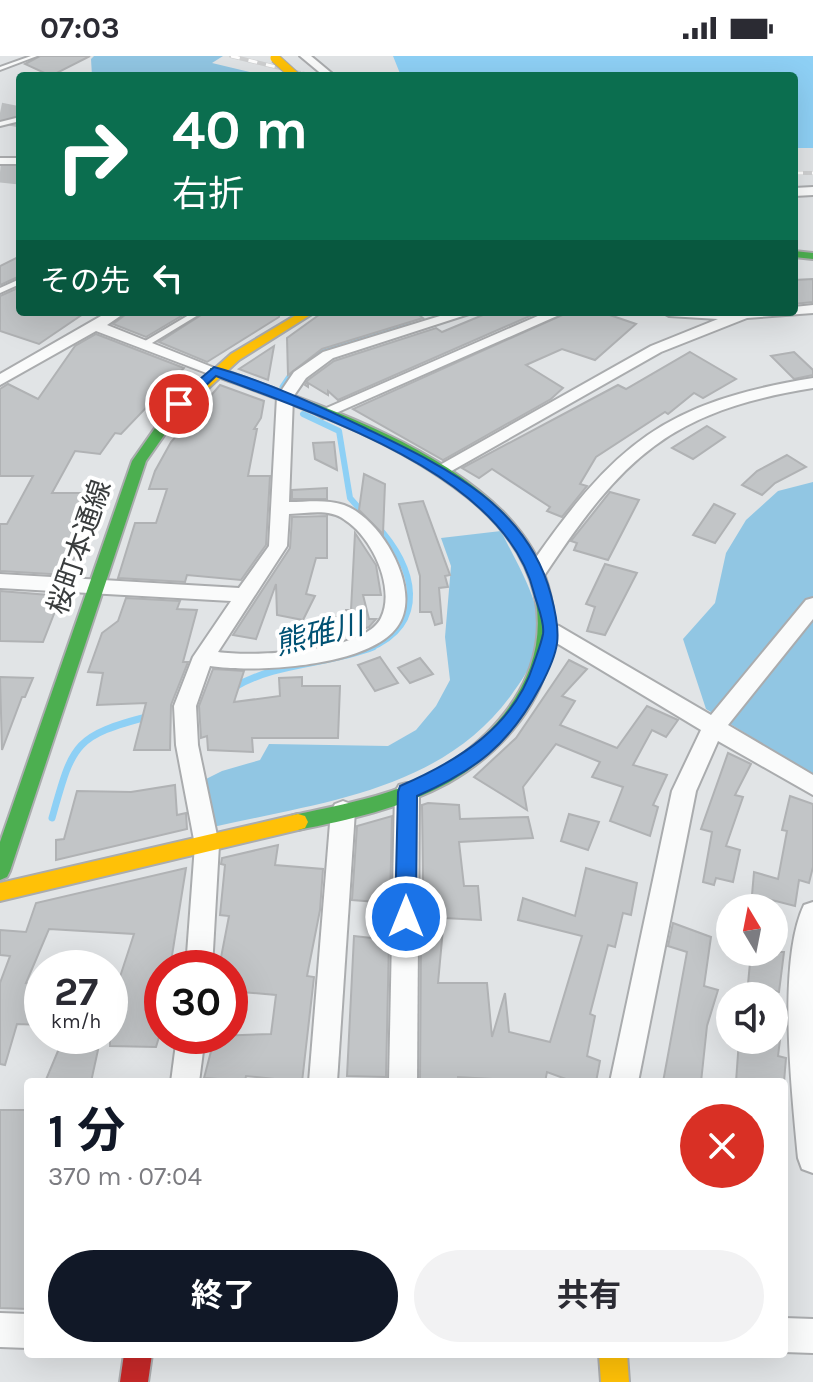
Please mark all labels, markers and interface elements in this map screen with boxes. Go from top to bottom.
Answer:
text: 07:03 [40,10,120,46]
text: 40 m [172,97,308,162]
icon: right [40,104,144,208]
text: 右折 [172,173,244,215]
icon: left [146,256,190,300]
text: その先 [40,263,130,299]
pin [145,370,213,438]
icon: arrive [157,382,201,426]
street label: 桜町本通線 [41,475,117,619]
water label: 熊碓川 [271,605,370,662]
position arrow [364,875,448,959]
north arrow [716,894,788,966]
map controls [716,894,788,1054]
speed limit sign: 30 [144,950,248,1054]
text: 27 [54,968,98,1015]
button: sound [716,982,788,1054]
text: km/h [51,1010,101,1033]
text: 1 分 [48,1103,125,1159]
button: close [680,1104,764,1188]
text: 370 m · 07:04 [48,1161,202,1192]
button: 終了 [48,1250,398,1342]
button: 共有 [414,1250,764,1342]

